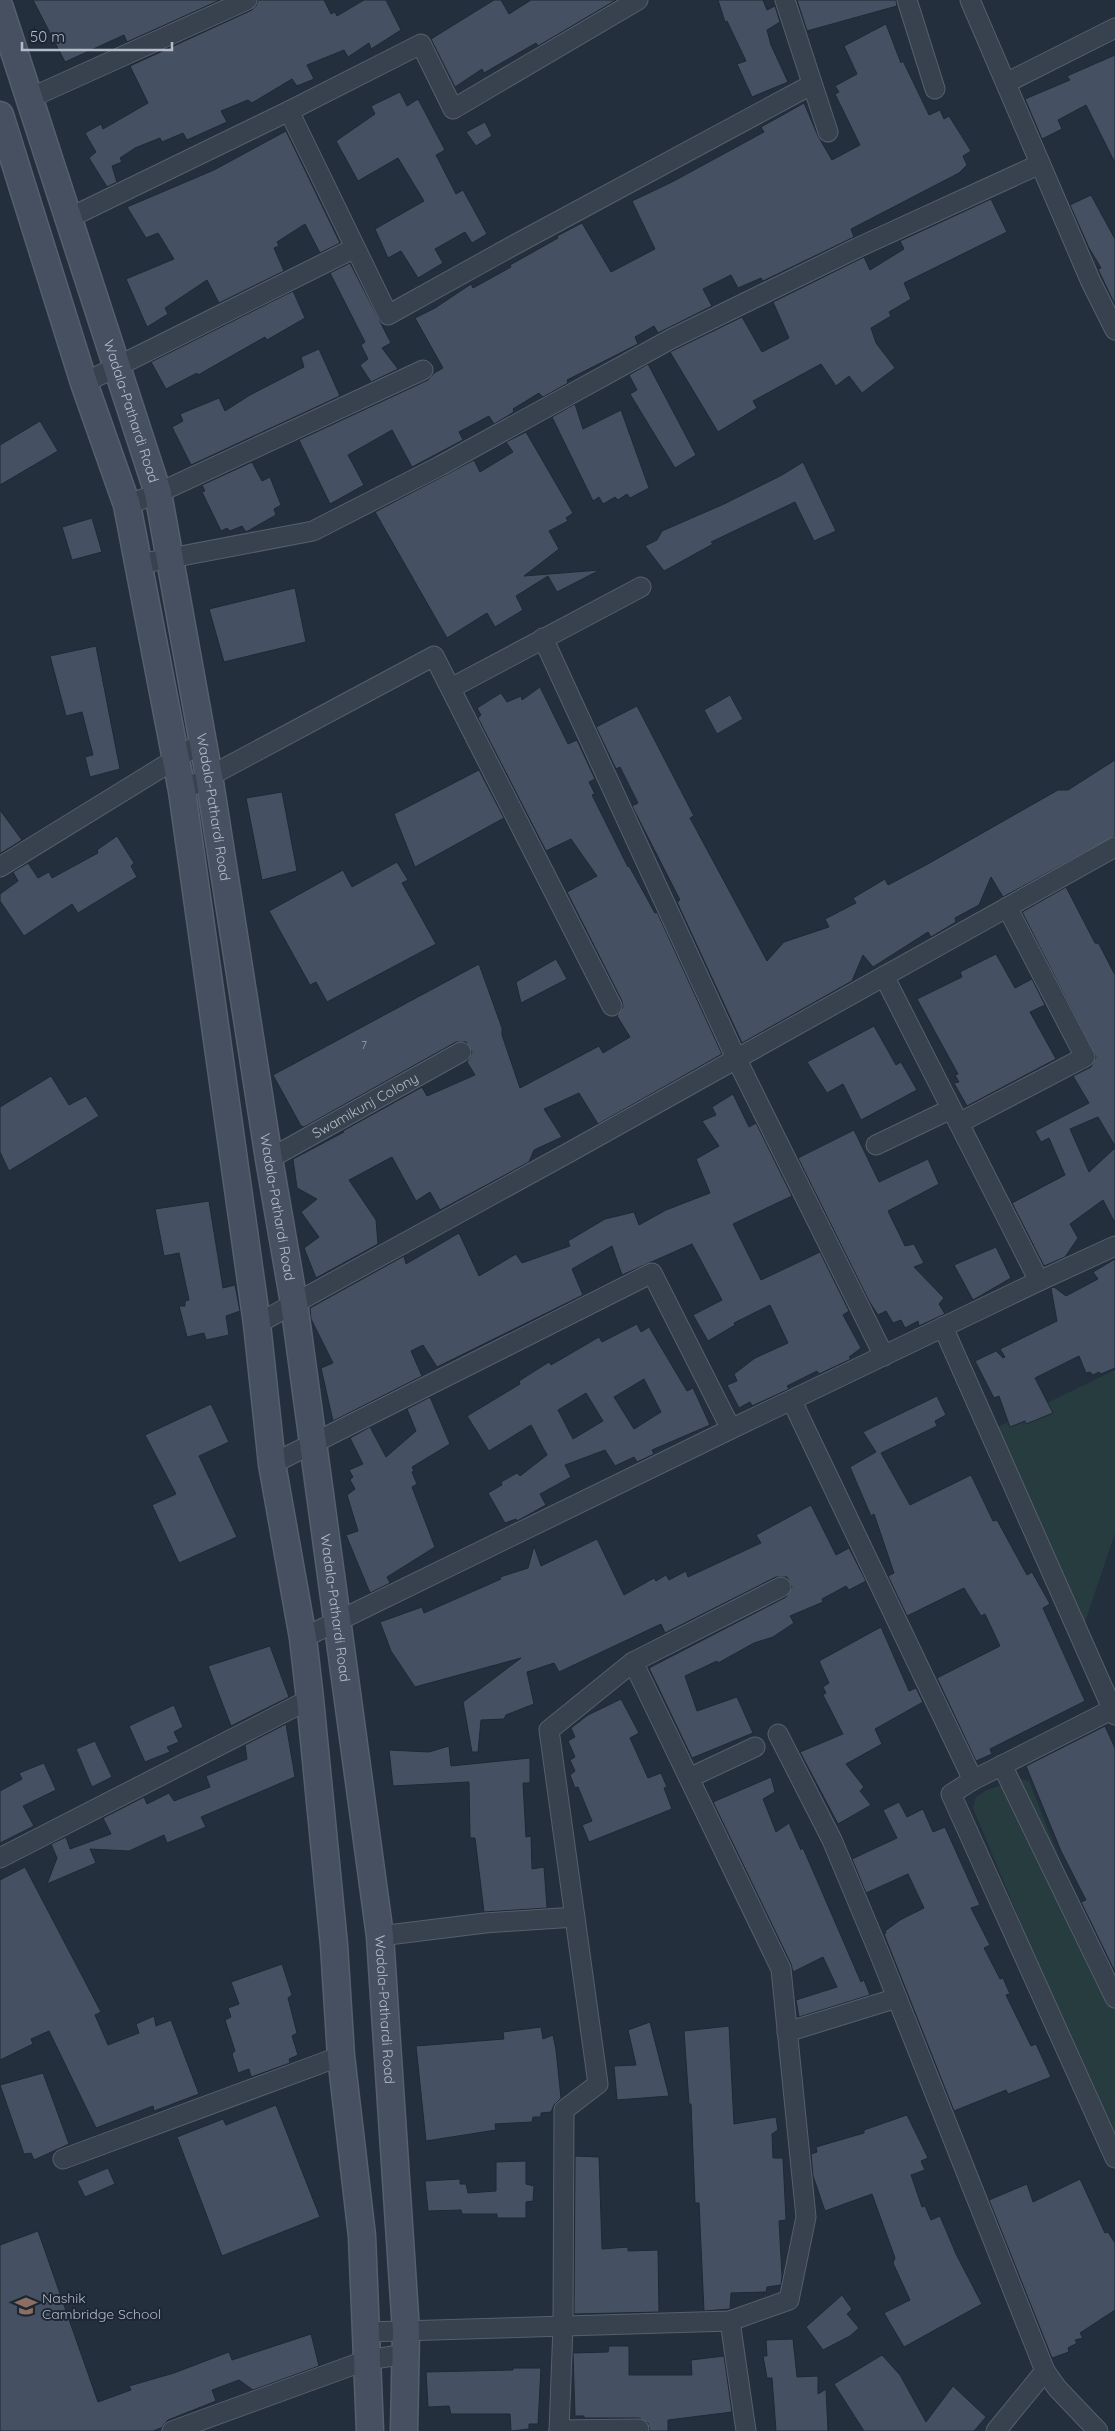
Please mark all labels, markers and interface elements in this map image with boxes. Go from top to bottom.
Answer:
scale bar [22,20,172,52]
text: 50 m [30,27,65,46]
street label: Wadala-Pathardi Road [100,337,163,485]
street label: Wadala-Pathardi Road [192,732,234,882]
house number: 7 [361,1038,367,1052]
street label: Swamikunj Colony [309,1069,421,1142]
street label: Wadala-Pathardi Road [256,1132,299,1282]
street label: Wadala-Pathardi Road [316,1533,354,1683]
street label: Wadala-Pathardi Road [371,1935,399,2085]
place label: Nashik Cambridge School [42,2289,161,2323]
school or university icon: Nashik Cambridge School [13,2293,39,2319]

